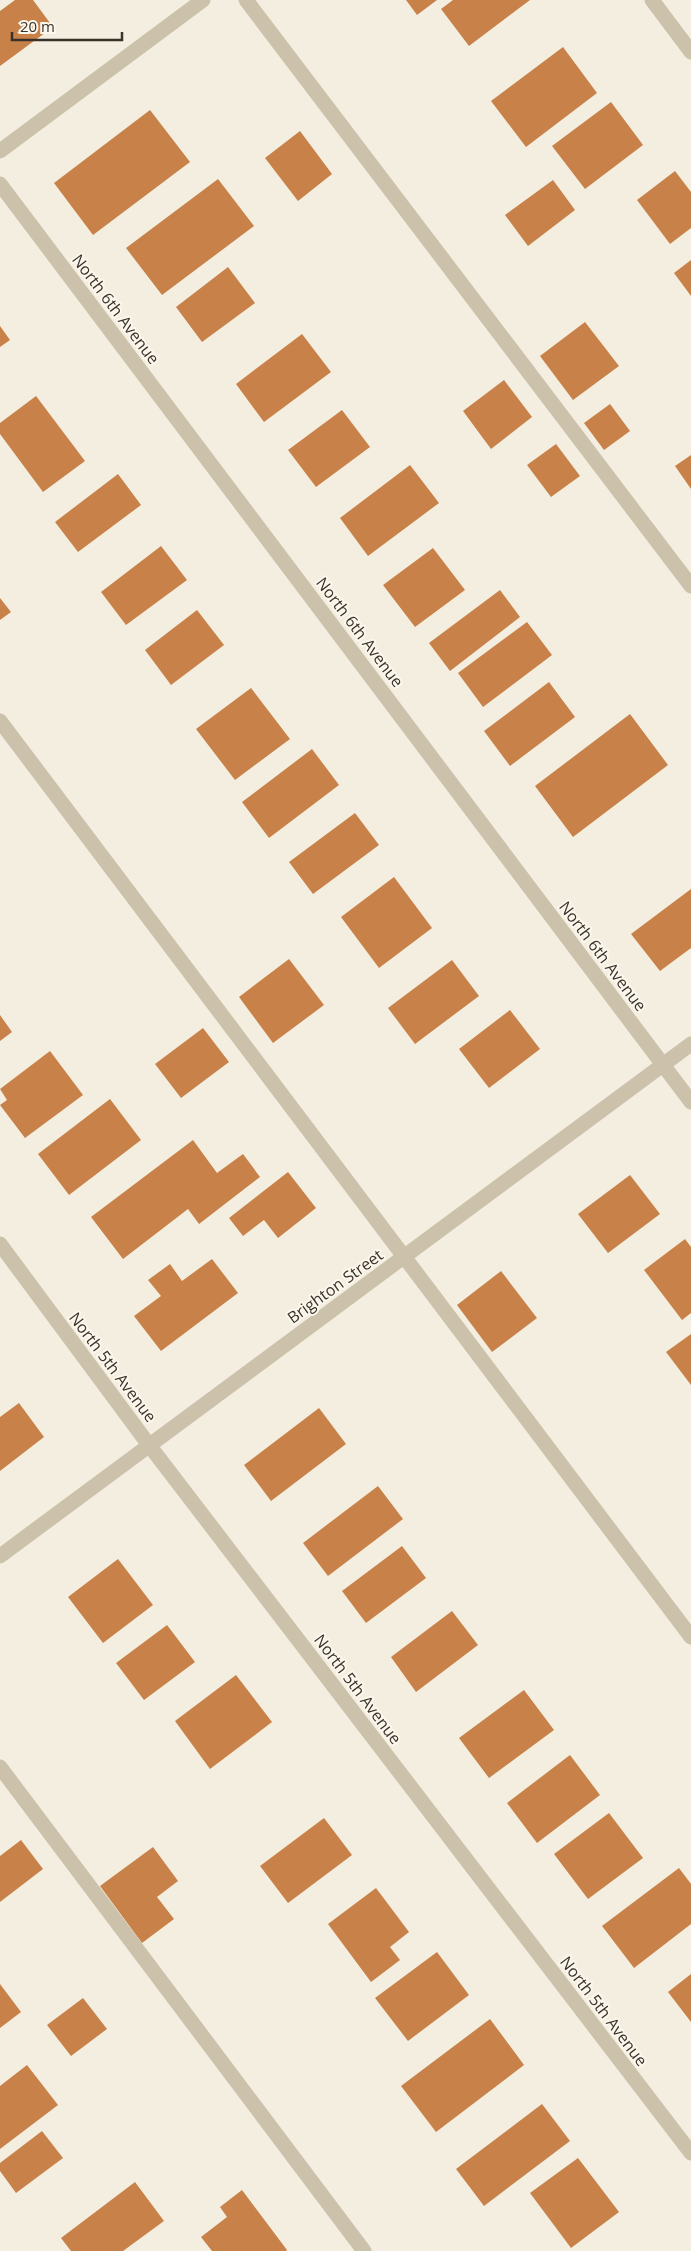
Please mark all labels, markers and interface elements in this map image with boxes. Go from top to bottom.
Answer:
scale bar [12,10,122,42]
text: 20 m [20,16,55,36]
street label: North 6th Avenue [67,250,165,369]
street label: North 6th Avenue [311,573,409,692]
street label: North 6th Avenue [554,897,652,1016]
street label: Brighton Street [283,1244,388,1328]
street label: North 5th Avenue [64,1308,162,1427]
street label: North 5th Avenue [309,1630,407,1749]
street label: North 5th Avenue [555,1952,653,2071]

